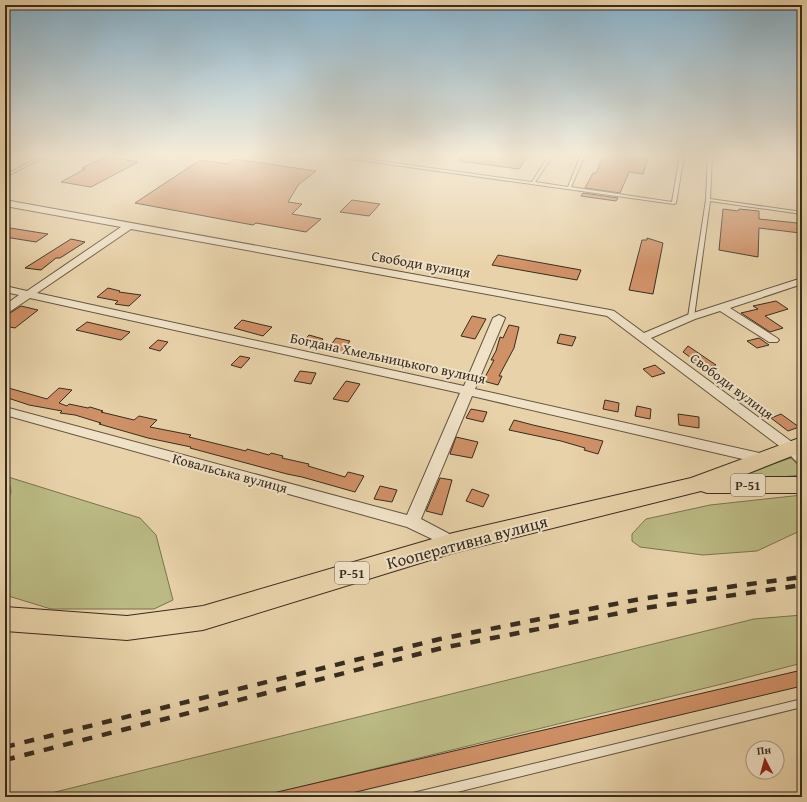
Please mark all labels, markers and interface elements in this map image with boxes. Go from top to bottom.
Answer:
street label: Свободи вулиця [370,245,472,283]
street label: Богдана Хмельницького вулиця [288,327,488,389]
street label: Свободи вулиця [686,348,778,424]
street label: Ковальська вулиця [170,448,290,498]
road number: Р-51 [731,474,765,496]
street label: Кооперативна вулиця [384,508,550,575]
road number: Р-51 [335,562,369,584]
north arrow [745,740,785,780]
text: Пн [756,741,772,759]

